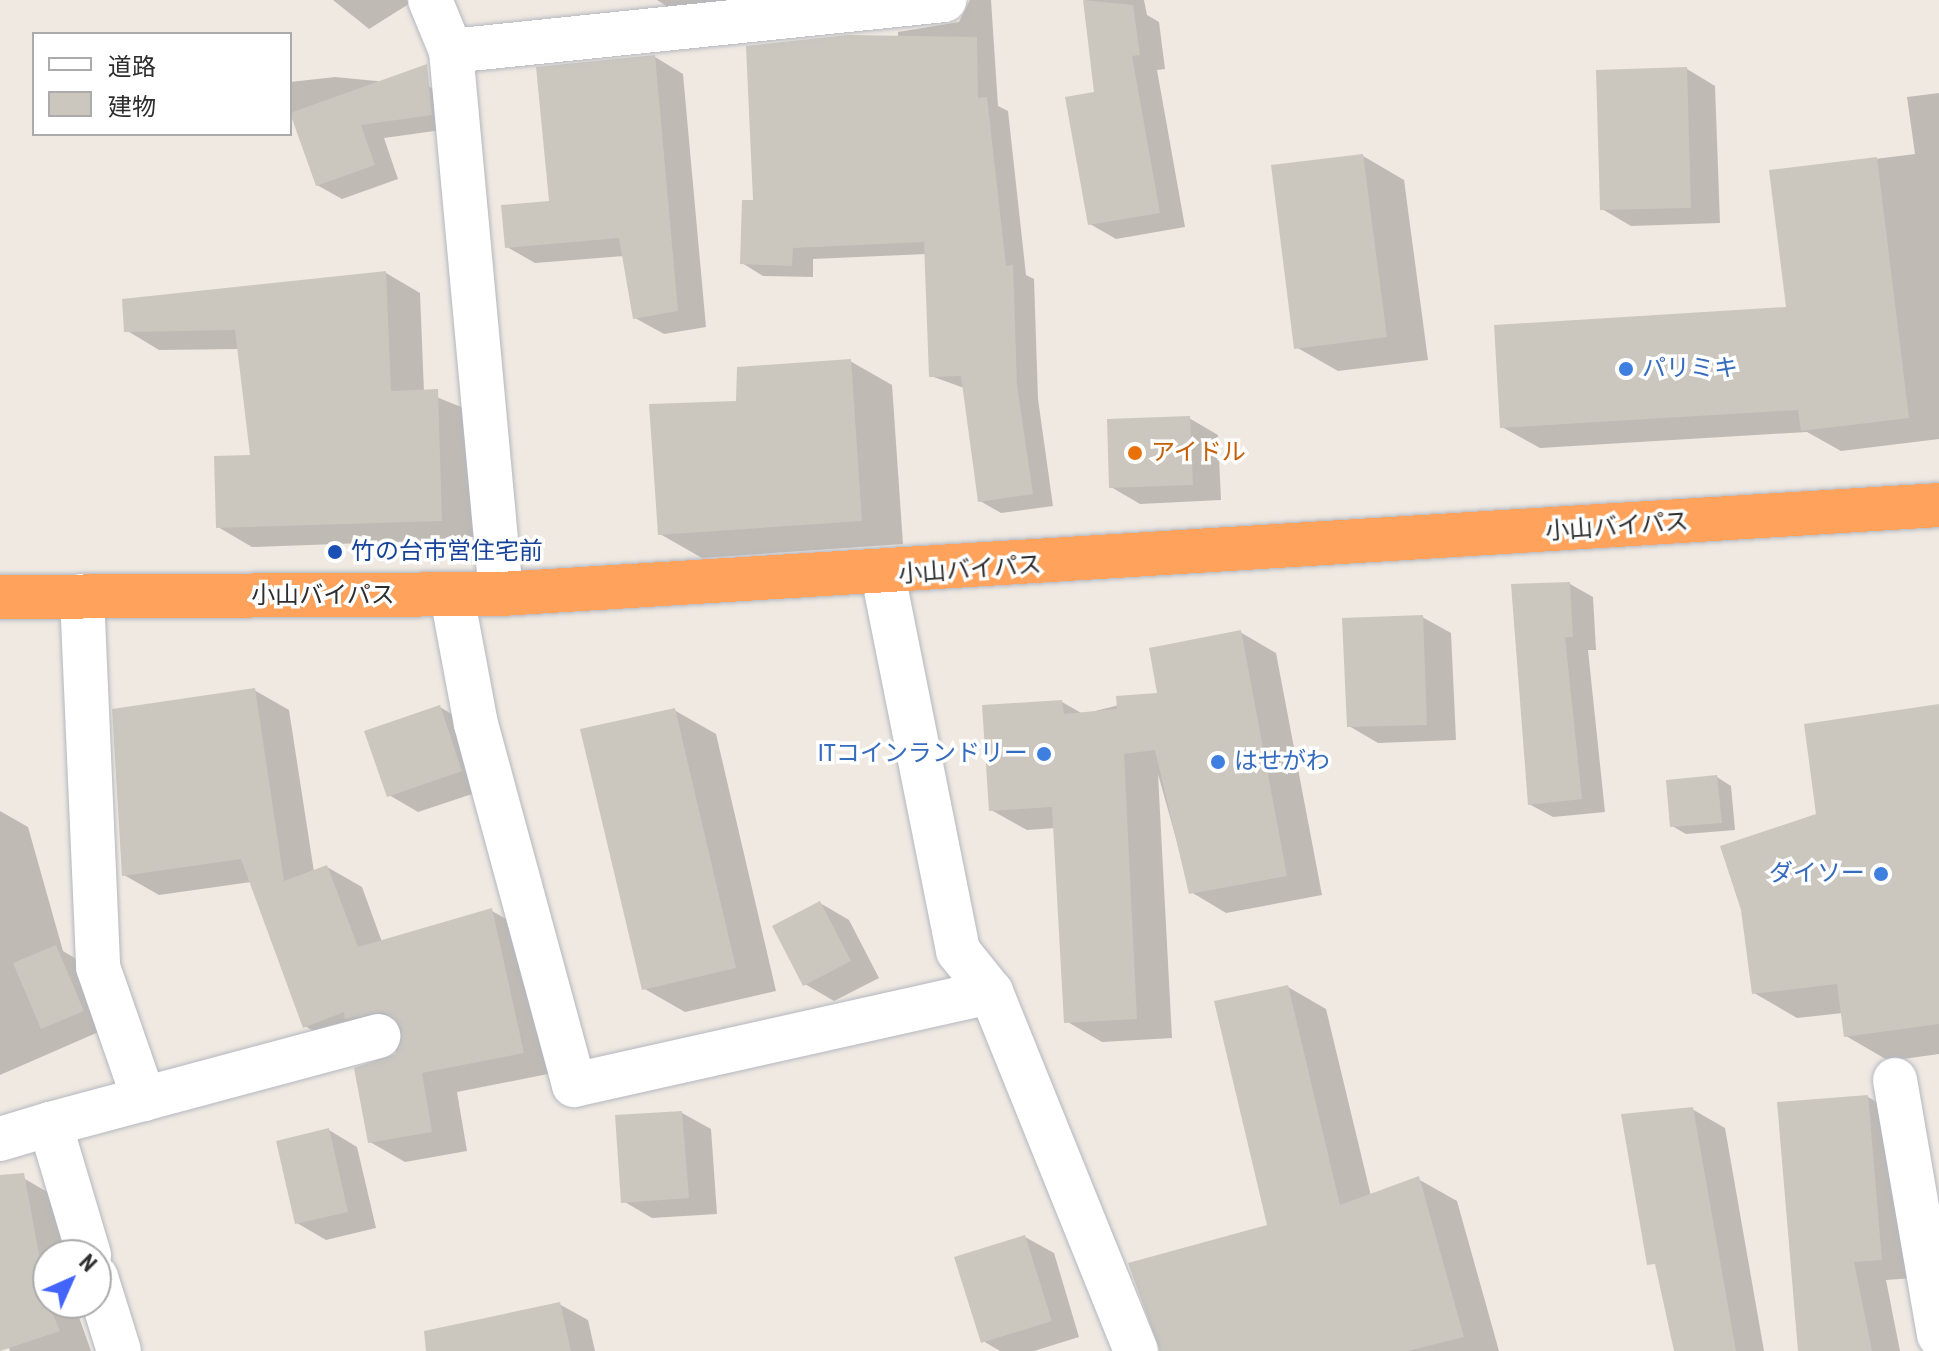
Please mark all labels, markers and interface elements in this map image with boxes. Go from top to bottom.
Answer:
legend [32,32,292,136]
text: 道路 [108,53,156,81]
text: 建物 [108,93,156,121]
place label: パリミキ [1642,355,1738,383]
marker: パリミキ [1617,360,1635,378]
place label: アイドル [1151,439,1247,467]
marker: アイドル [1126,444,1144,462]
street label: 小山バイパス [1544,508,1690,546]
place label: 竹の台市営住宅前 [351,538,543,566]
marker: 竹の台市営住宅前 [326,543,344,561]
street label: 小山バイパス [897,551,1043,589]
street label: 小山バイパス [251,582,395,610]
place label: ITコインランドリー [818,740,1028,768]
marker: ITコインランドリー [1035,745,1053,763]
place label: はせがわ [1234,748,1330,776]
marker: はせがわ [1209,753,1227,771]
place label: ダイソー [1769,860,1865,888]
marker: ダイソー [1872,865,1890,883]
north arrow [32,1239,112,1319]
text: N [74,1249,102,1277]

